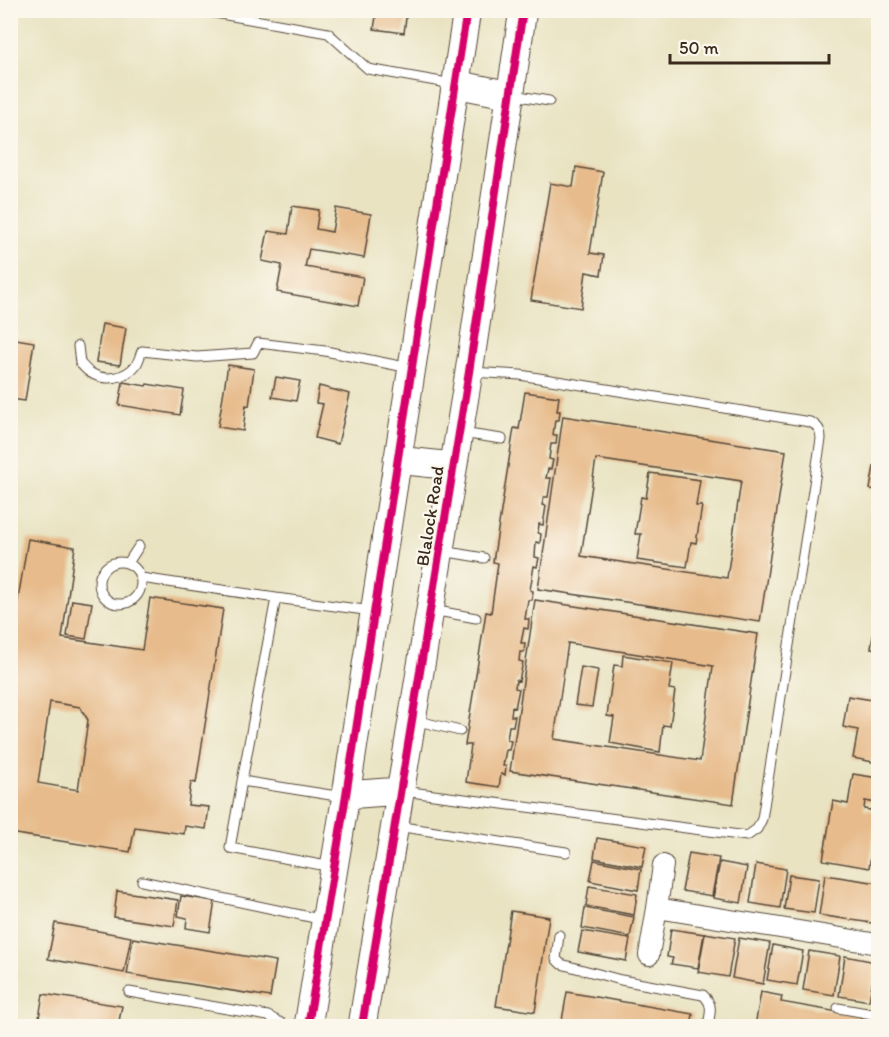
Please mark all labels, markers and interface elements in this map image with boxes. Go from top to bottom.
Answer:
scale bar [670,27,829,65]
text: 50 m [679,37,719,59]
street label: Blalock Road [411,464,449,568]

